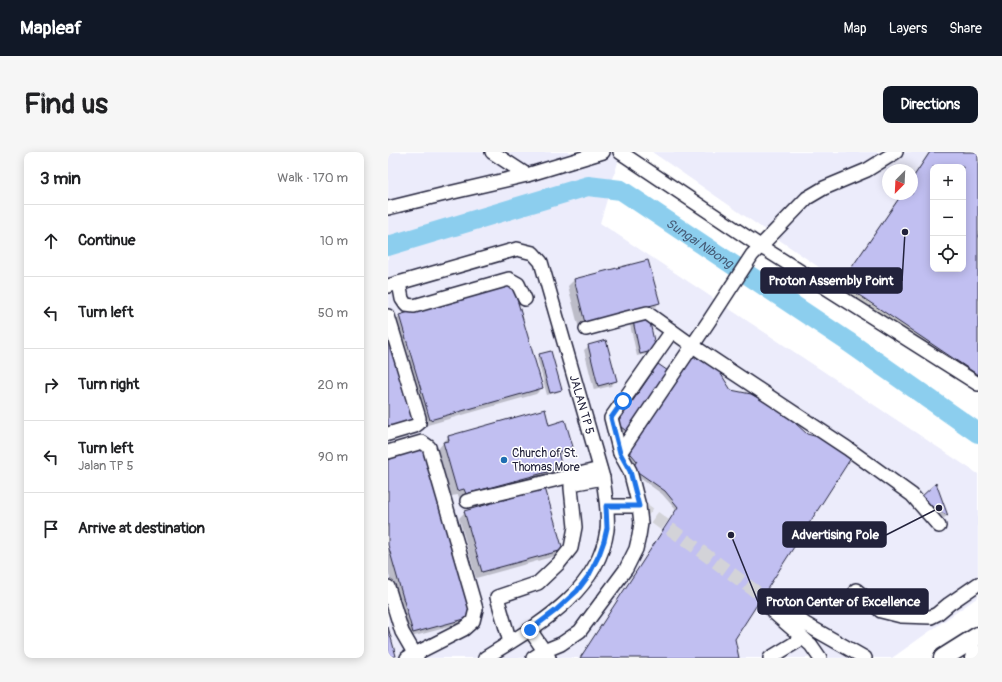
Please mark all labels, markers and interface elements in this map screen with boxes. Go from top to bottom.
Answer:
text: Mapleaf [20,16,82,40]
text: Map [844,20,867,37]
text: Layers [889,20,927,37]
text: Share [949,20,982,37]
button: Directions [883,86,978,123]
text: Find us [24,87,108,122]
north arrow [882,164,918,200]
map controls [930,164,966,272]
button: + [930,164,966,200]
text: 3 min [40,168,81,189]
text: Walk · 170 m [277,170,348,186]
button: − [930,200,966,236]
water label: Sungai Nibong [663,215,737,273]
icon: ahead [40,230,62,252]
text: Continue [78,231,136,250]
text: 10 m [320,233,348,249]
button: locate [930,236,966,272]
callout: Proton Assembly Point [761,268,902,293]
text: Proton Assembly Point [768,273,894,289]
icon: left [40,302,62,324]
text: Turn left [78,303,134,322]
text: 50 m [318,305,348,321]
street label: JALAN TP 5 [566,373,597,436]
icon: right [40,374,62,396]
text: Turn right [78,375,139,394]
text: 20 m [317,377,348,393]
route start [614,392,632,410]
text: Turn left [78,439,134,458]
icon: left [40,446,62,468]
place label: Church of St. Thomas More [512,446,580,475]
text: 90 m [318,449,348,465]
marker: Church of St. Thomas More [499,455,509,465]
text: Jalan TP 5 [78,458,133,474]
icon: arrive [40,518,62,540]
text: Arrive at destination [78,519,205,538]
callout: Advertising Pole [783,522,886,547]
text: Advertising Pole [791,527,879,543]
callout: Proton Center of Excellence [758,589,928,614]
text: Proton Center of Excellence [766,594,921,610]
route end [521,621,539,639]

